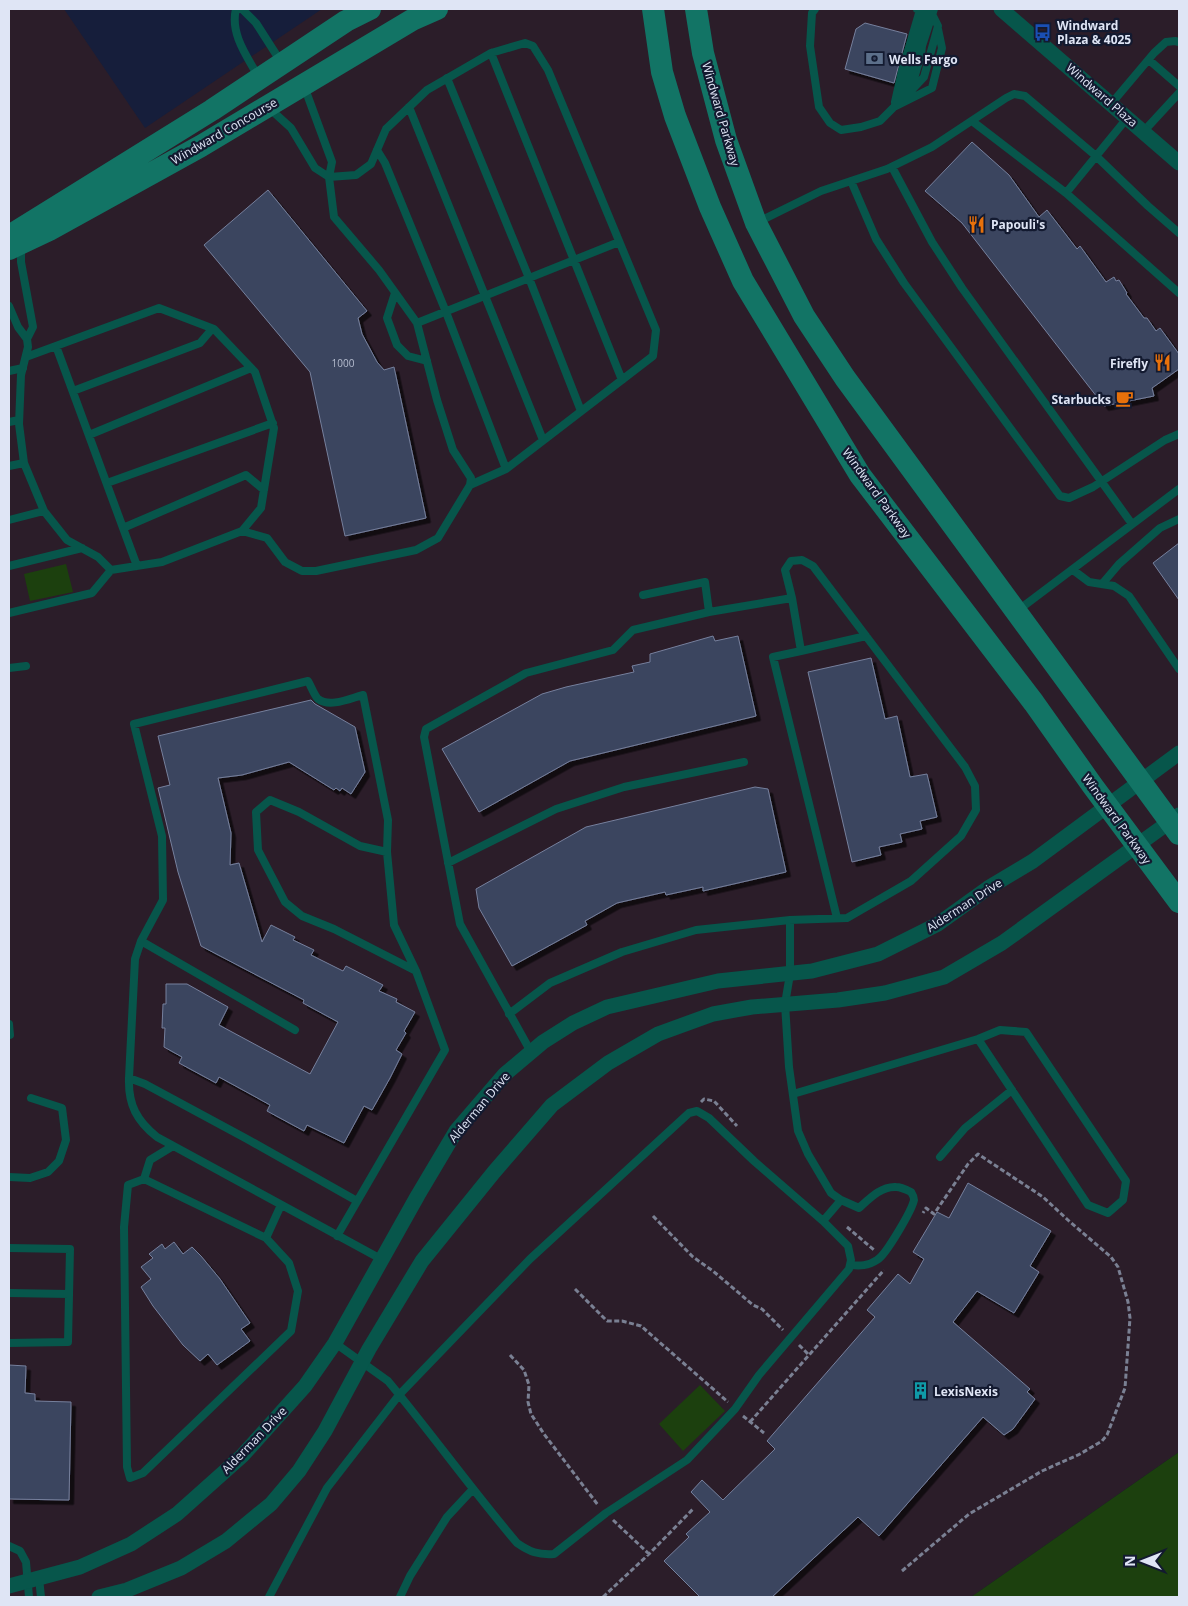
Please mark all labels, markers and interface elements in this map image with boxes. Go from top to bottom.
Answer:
place label: Windward Plaza & 4025 [1057,17,1131,48]
bus stop icon: Windward Plaza & 4025 [1033,22,1053,42]
bank icon: Wells Fargo [865,49,885,69]
place label: Wells Fargo [889,51,958,68]
street label: Windward Plaza [1063,59,1141,131]
street label: Windward Parkway [698,60,744,169]
street label: Windward Concourse [168,94,280,168]
restaurant icon: Papouli's [967,214,987,234]
place label: Papouli's [991,216,1045,233]
restaurant icon: Firefly [1152,353,1172,373]
place label: Firefly [1110,355,1148,372]
house number: 1000 [332,356,355,370]
cafe icon: Starbucks [1115,389,1135,409]
place label: Starbucks [1051,391,1111,408]
street label: Windward Parkway [839,445,916,542]
street label: Windward Parkway [1079,771,1156,868]
street label: Alderman Drive [923,874,1005,936]
street label: Alderman Drive [444,1068,514,1146]
building icon: LexisNexis [910,1381,930,1401]
place label: LexisNexis [934,1383,998,1400]
street label: Alderman Drive [218,1403,291,1477]
north arrow [1118,1536,1168,1586]
text: N [1120,1555,1139,1567]

